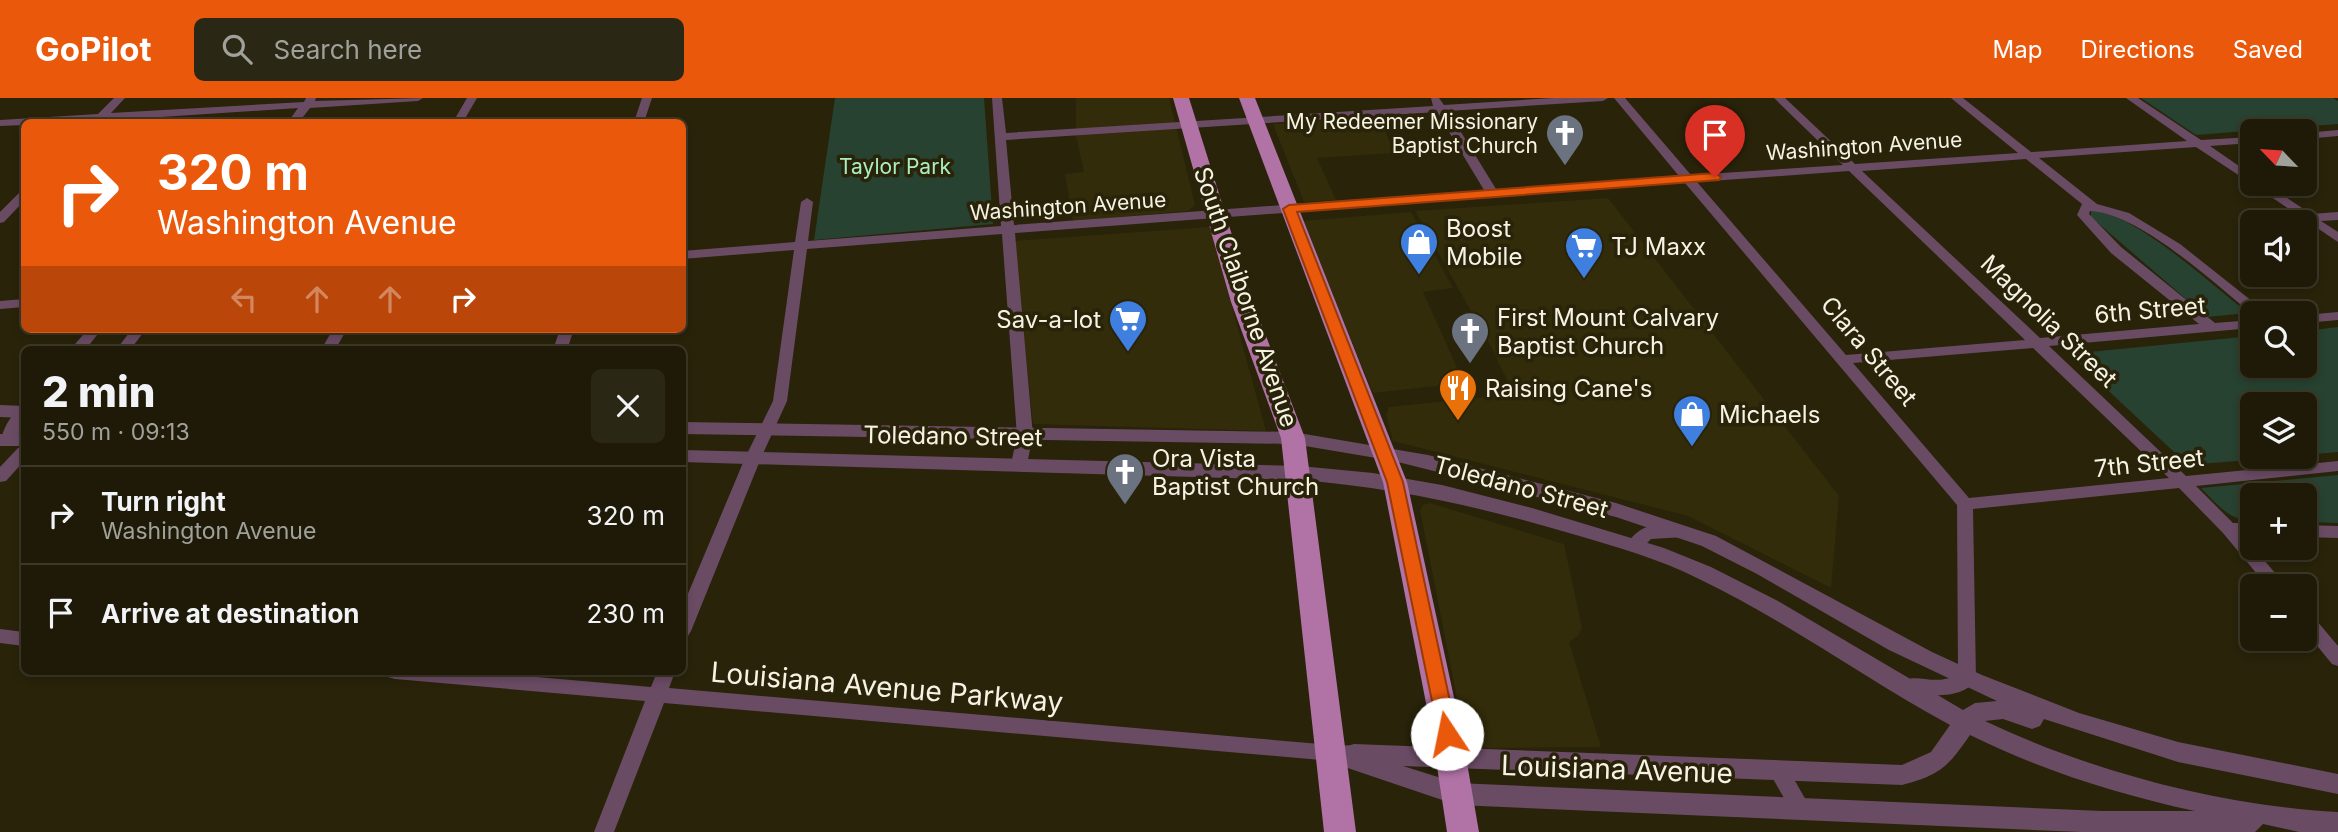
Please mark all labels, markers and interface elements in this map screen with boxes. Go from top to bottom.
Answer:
search box [194,18,684,81]
text: GoPilot [35,29,152,69]
icon: search [218,30,256,68]
text: Search here [274,34,422,65]
text: Map [1993,35,2042,64]
text: Directions [2080,35,2195,64]
text: Saved [2233,35,2303,64]
pin [1685,105,1745,177]
place label: My Redeemer Missionary Baptist Church [1286,109,1538,158]
church icon: My Redeemer Missionary Baptist Church [1544,112,1586,167]
icon: arrive [1696,116,1734,154]
north arrow [2240,119,2317,196]
map controls [2240,119,2317,651]
street label: Washington Avenue [1765,127,1963,165]
text: 320 m [157,143,309,202]
icon: right [42,147,133,238]
park label: Taylor Park [839,154,951,179]
street label: South Claiborne Avenue [1188,163,1304,431]
street label: Washington Avenue [969,187,1167,225]
text: Washington Avenue [157,203,457,242]
button: sound [2240,210,2317,287]
place label: Boost Mobile [1446,214,1522,271]
shop icon: Boost Mobile [1398,221,1440,276]
supermarket icon: TJ Maxx [1563,225,1605,280]
place label: TJ Maxx [1611,232,1706,261]
street label: Magnolia Street [1975,249,2123,393]
icon: left [225,280,263,318]
icon: ahead [298,280,336,318]
icon: ahead [371,280,409,318]
icon: right [444,280,482,318]
street label: Clara Street [1815,290,1923,412]
street label: 6th Street [2093,291,2207,329]
supermarket icon: Sav-a-lot [1107,298,1149,353]
button: search [2240,301,2317,378]
place label: First Mount Calvary Baptist Church [1497,303,1719,360]
place label: Sav-a-lot [996,305,1101,334]
church icon: First Mount Calvary Baptist Church [1449,310,1491,365]
text: 2 min [42,366,156,417]
restaurant icon: Raising Cane's [1437,367,1479,422]
button: close [591,369,665,443]
place label: Raising Cane's [1485,374,1652,403]
button: layers [2240,392,2317,469]
shop icon: Michaels [1671,393,1713,448]
place label: Michaels [1719,400,1820,429]
text: 550 m · 09:13 [42,418,190,446]
street label: Toledano Street [863,420,1043,452]
street label: 7th Street [2093,443,2205,483]
place label: Ora Vista Baptist Church [1152,444,1319,501]
street label: Toledano Street [1431,450,1611,524]
church icon: Ora Vista Baptist Church [1104,451,1146,506]
button: + [2240,483,2317,560]
text: Turn right [101,486,226,517]
icon: right [42,496,80,534]
text: 320 m [587,500,665,531]
text: Washington Avenue [101,517,316,545]
button: − [2240,574,2317,651]
icon: arrive [42,594,80,632]
text: Arrive at destination [101,598,360,629]
text: 230 m [587,598,665,629]
street label: Louisiana Avenue Parkway [709,655,1065,719]
position arrow [1410,697,1484,771]
street label: Louisiana Avenue [1501,748,1733,790]

